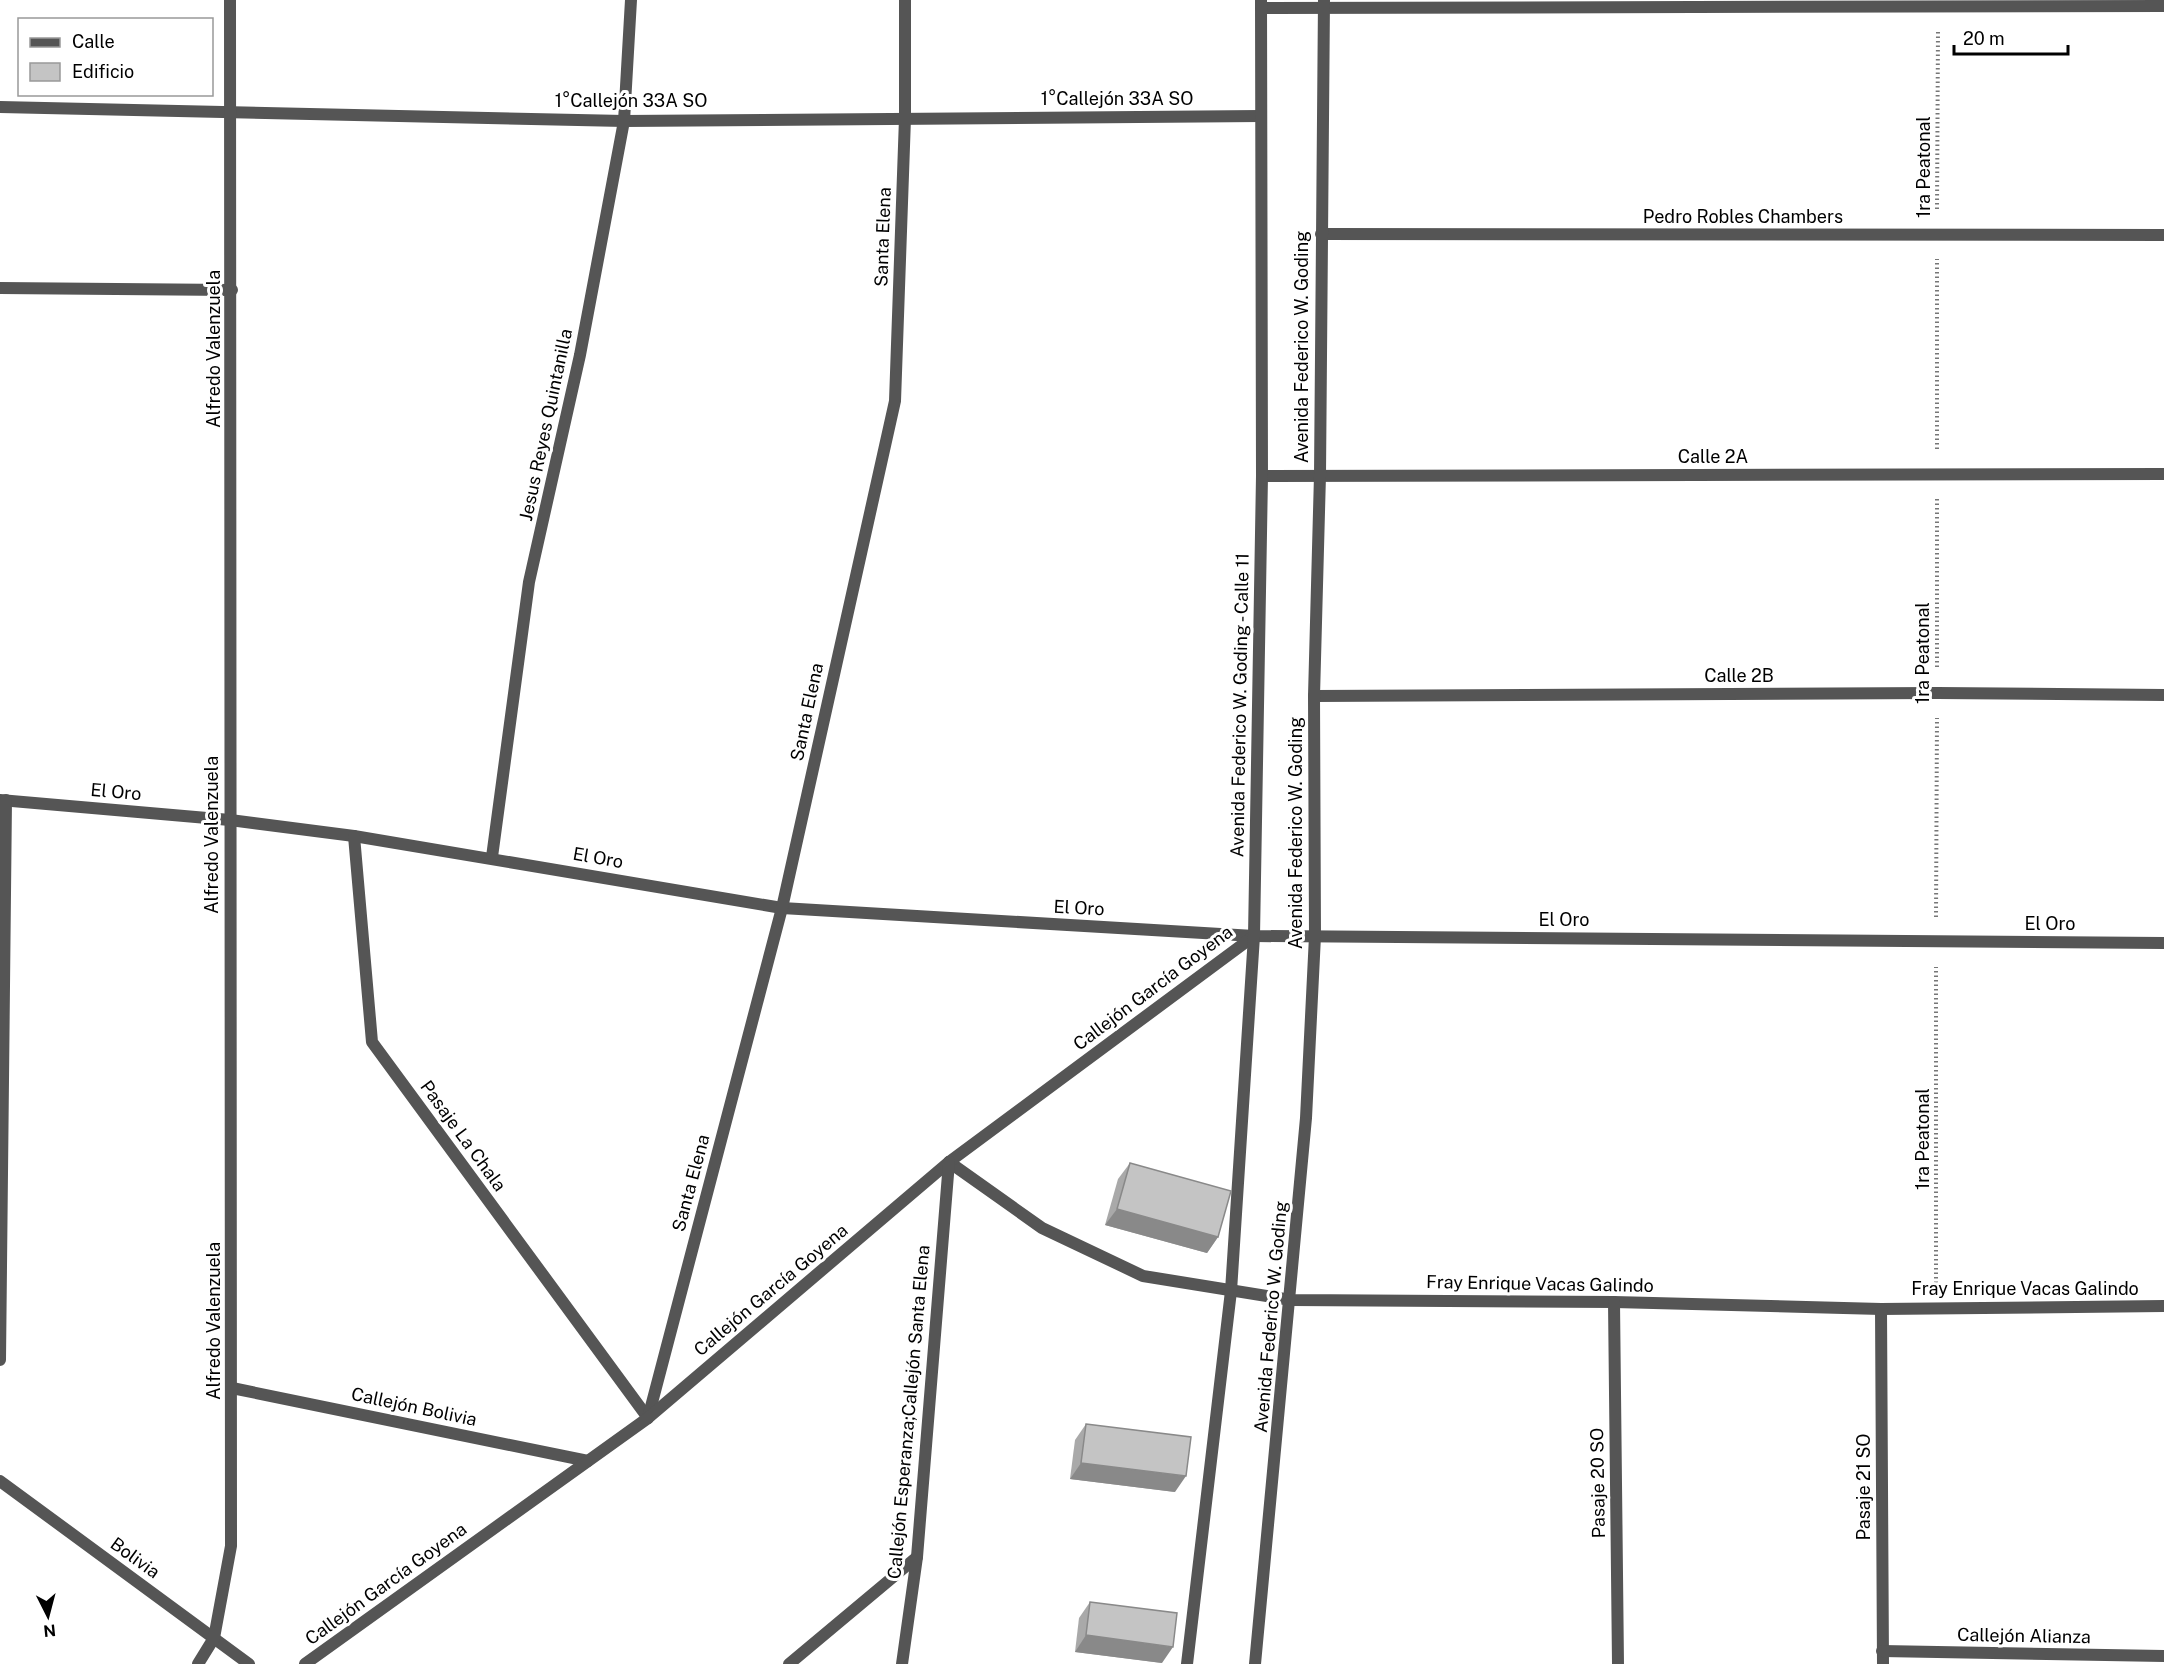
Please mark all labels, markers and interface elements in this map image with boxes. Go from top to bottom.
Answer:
legend [18,18,213,96]
scale bar [1954,18,2068,56]
text: 20 m [1963,28,2005,49]
text: Calle [72,31,115,52]
text: Edificio [72,61,134,82]
street label: 1°Callejón 33A SO [1041,88,1193,109]
street label: 1°Callejón 33A SO [555,90,707,111]
street label: 1ra Peatonal [1913,116,1934,218]
street label: Santa Elena [870,187,895,287]
street label: Pedro Robles Chambers [1643,206,1843,227]
street label: Avenida Federico W. Goding [1291,231,1312,463]
street label: Alfredo Valenzuela [203,270,224,428]
street label: Jesus Reyes Quintanilla [515,327,576,523]
street label: Calle 2A [1678,446,1748,467]
street label: Avenida Federico W. Goding - Calle 11 [1226,553,1253,857]
street label: 1ra Peatonal [1912,602,1933,704]
street label: Santa Elena [786,661,827,763]
street label: Calle 2B [1704,665,1774,686]
street label: Avenida Federico W. Goding [1285,717,1306,949]
street label: Alfredo Valenzuela [201,756,222,914]
street label: El Oro [90,779,142,804]
street label: El Oro [571,843,625,872]
street label: El Oro [1053,896,1105,919]
street label: El Oro [1539,909,1589,930]
street label: El Oro [2025,913,2075,934]
street label: Callejón García Goyena [1069,921,1236,1054]
street label: Pasaje La Chala [416,1076,511,1195]
street label: 1ra Peatonal [1912,1088,1933,1190]
street label: Santa Elena [667,1132,714,1234]
street label: Avenida Federico W. Goding [1250,1200,1291,1434]
street label: Callejón García Goyena [690,1219,852,1360]
street label: Alfredo Valenzuela [203,1242,224,1400]
street label: Callejón Esperanza;Callejón Santa Elena [883,1244,934,1580]
street label: Fray Enrique Vacas Galindo [1426,1271,1654,1296]
street label: Fray Enrique Vacas Galindo [1911,1278,2139,1299]
street label: Callejón Bolivia [349,1383,479,1430]
street label: Pasaje 20 SO [1586,1428,1609,1538]
street label: Pasaje 21 SO [1853,1434,1874,1540]
street label: Callejón García Goyena [301,1518,470,1649]
street label: Bolivia [107,1533,164,1582]
north arrow [18,1586,78,1646]
text: N [42,1620,57,1641]
street label: Callejón Alianza [1957,1624,2091,1647]

